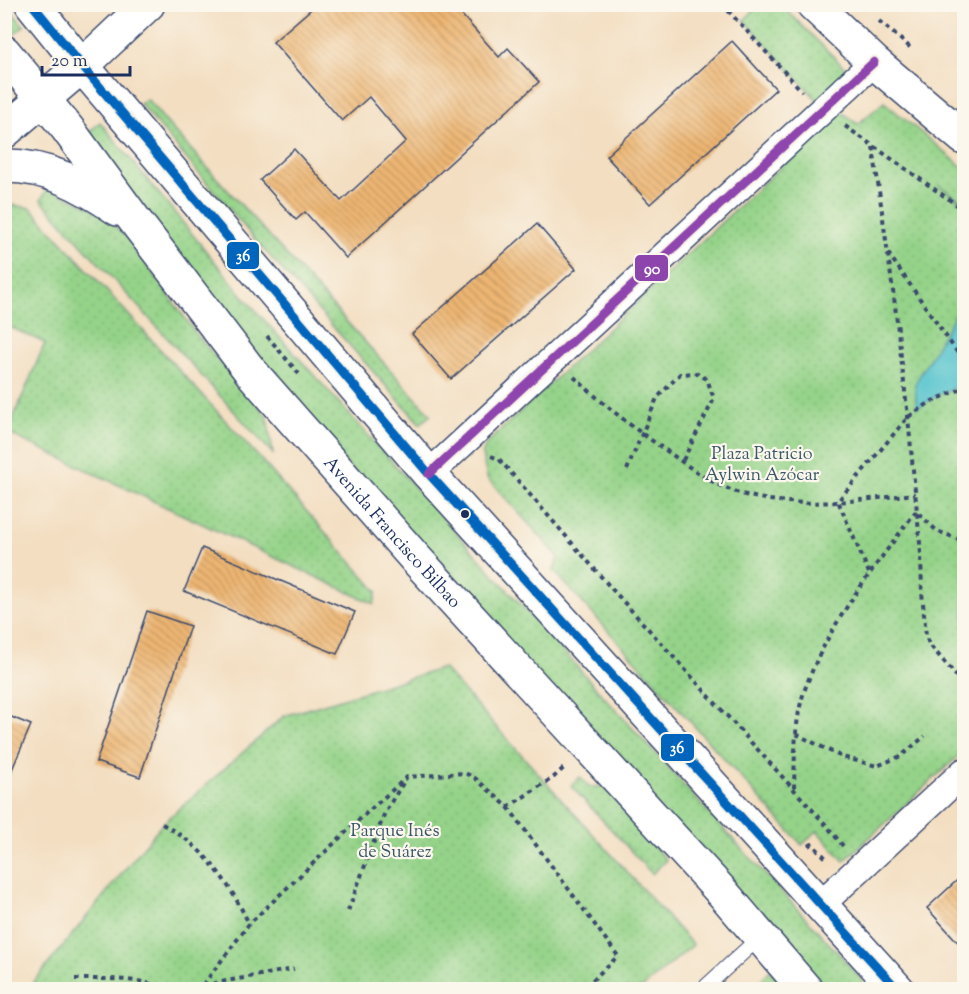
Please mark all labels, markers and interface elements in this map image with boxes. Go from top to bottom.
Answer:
scale bar [42,39,130,77]
text: 20 m [51,49,88,75]
line badge: 36 [226,241,260,270]
text: 36 [236,246,250,269]
line badge: 90 [634,254,669,282]
text: 90 [644,259,661,282]
park label: Plaza Patricio Aylwin Azócar [705,442,820,489]
street label: Avenida Francisco Bilbao [316,452,466,615]
unlabelled marker [459,508,471,520]
line badge: 36 [660,733,695,762]
text: 36 [670,738,684,761]
park label: Parque Inés de Suárez [351,819,440,866]

